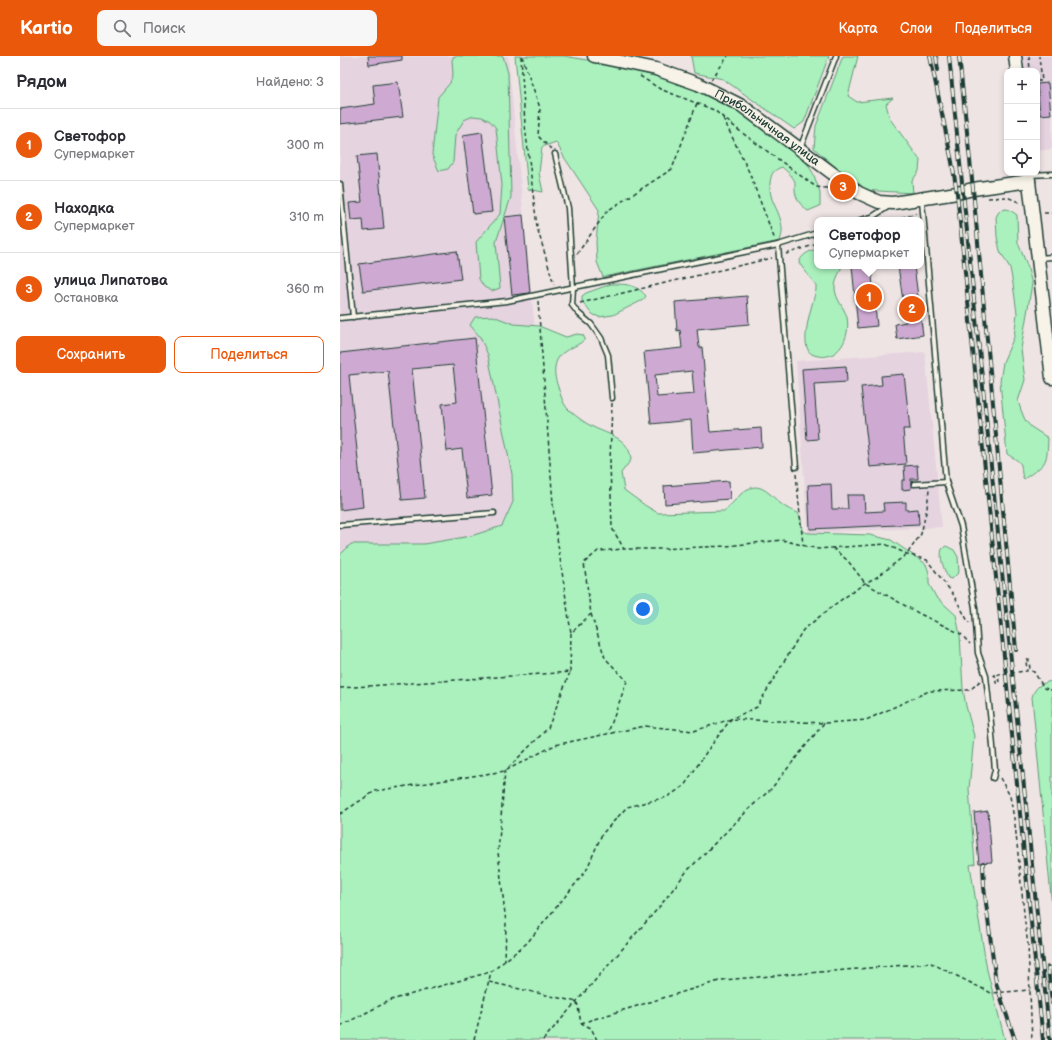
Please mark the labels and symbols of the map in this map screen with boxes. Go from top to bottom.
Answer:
street label: Прибольничная улица [712,87,823,169]
pin: 3 [830,172,856,202]
pin: 1 [856,282,882,312]
pin: 2 [899,294,925,324]
your location [633,599,653,619]

